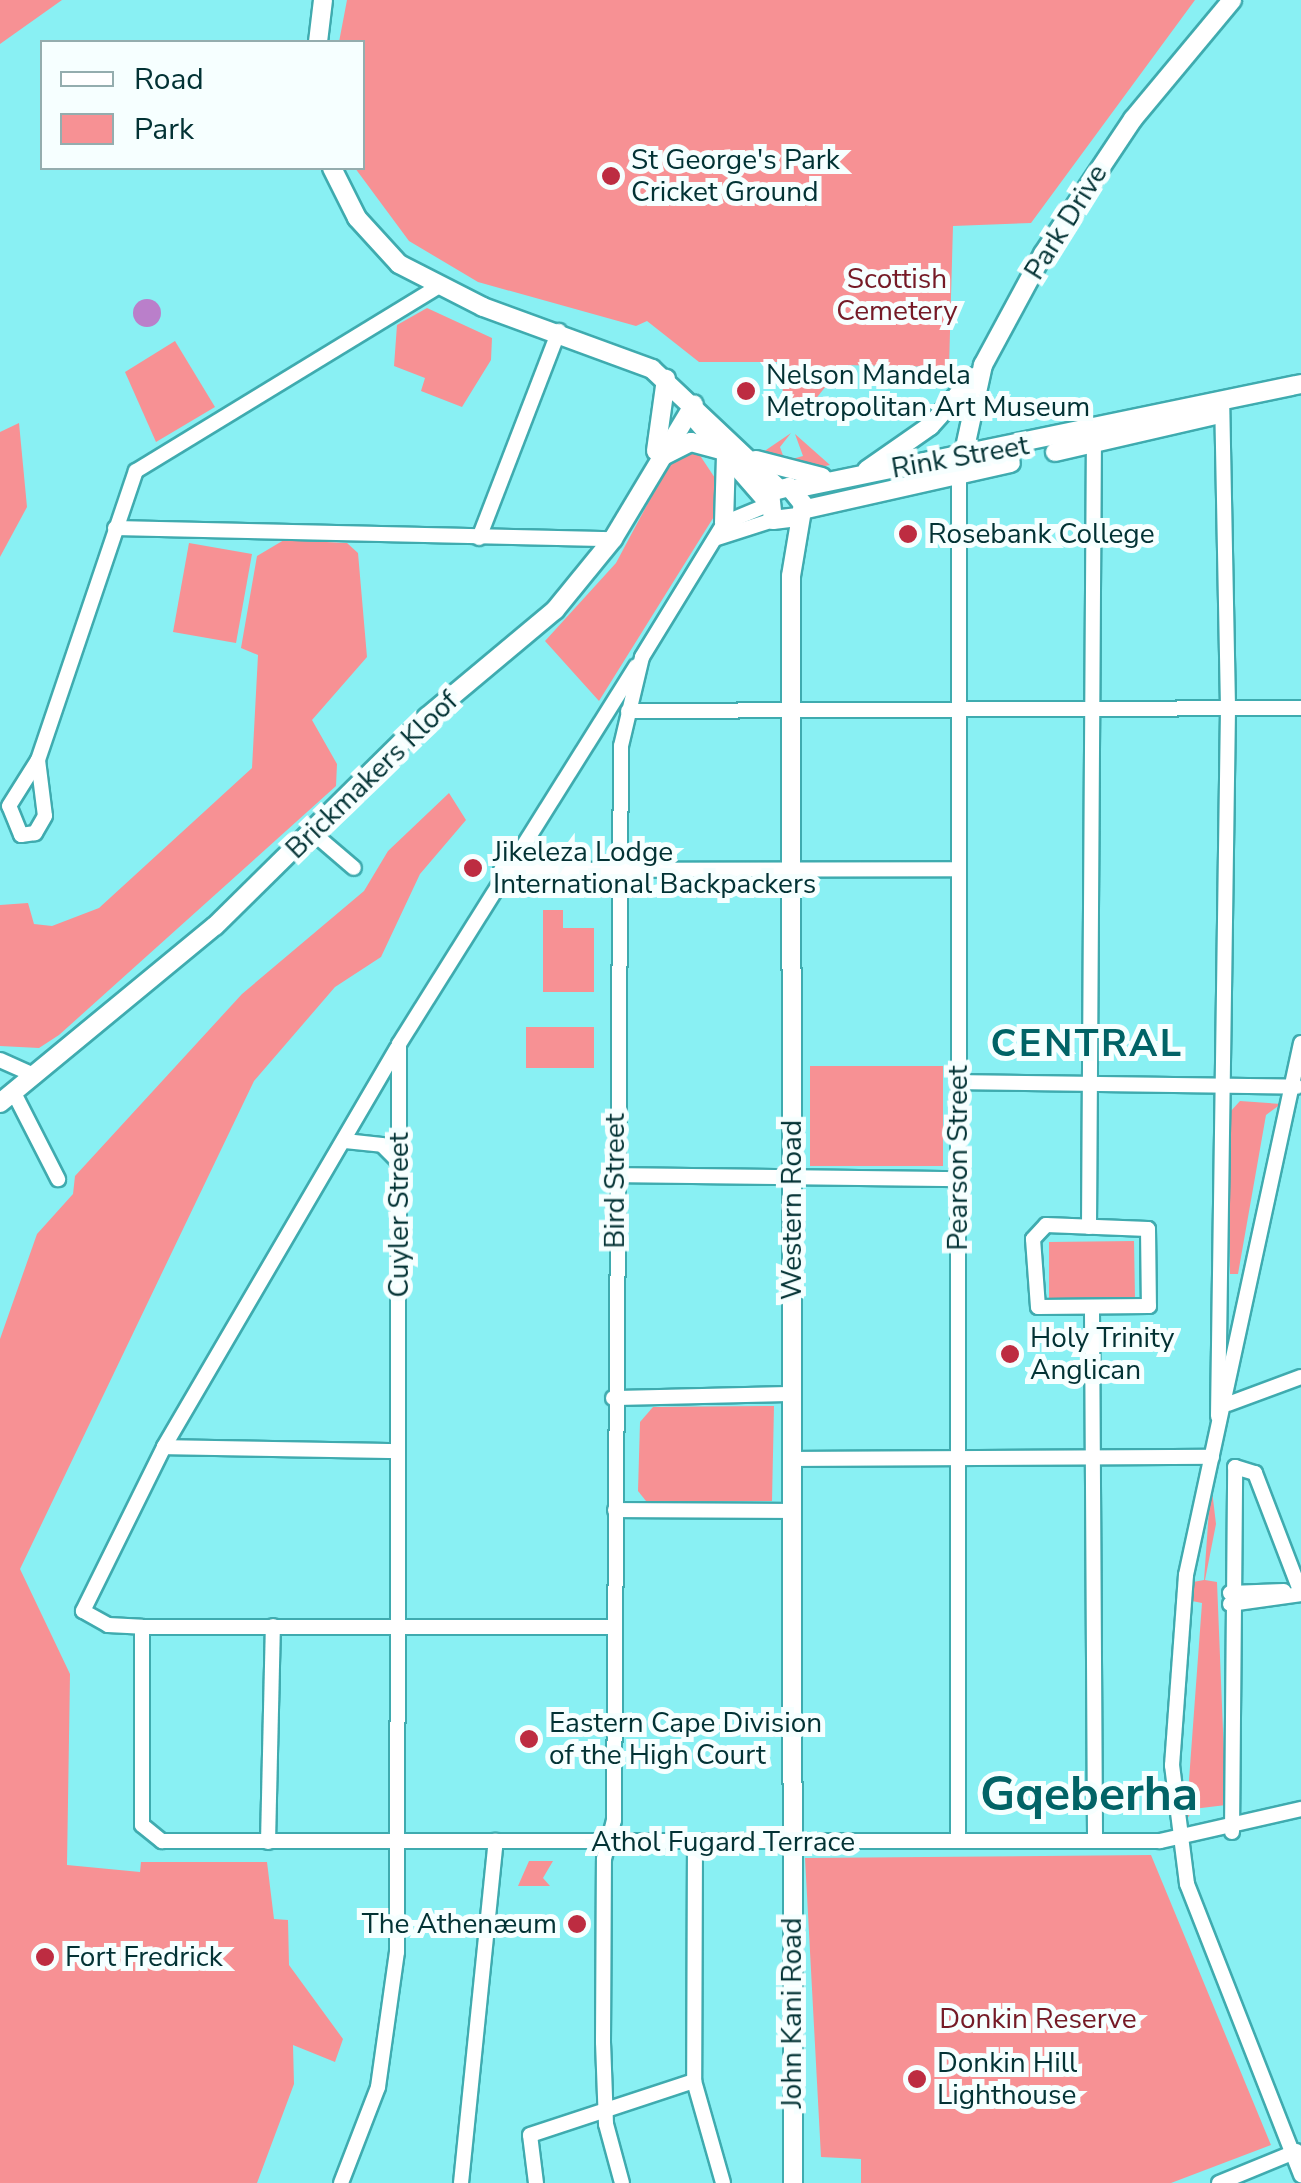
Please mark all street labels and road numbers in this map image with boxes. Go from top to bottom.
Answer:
street label: Park Drive [1017,158,1115,286]
street label: Rink Street [889,428,1031,486]
street label: Brickmakers Kloof [279,684,465,866]
street label: Pearson Street [941,1065,975,1251]
street label: Bird Street [598,1113,632,1249]
street label: Western Road [775,1120,809,1300]
street label: Cuyler Street [382,1132,416,1298]
street label: Athol Fugard Terrace [591,1825,855,1859]
street label: John Kani Road [775,1918,809,2108]

